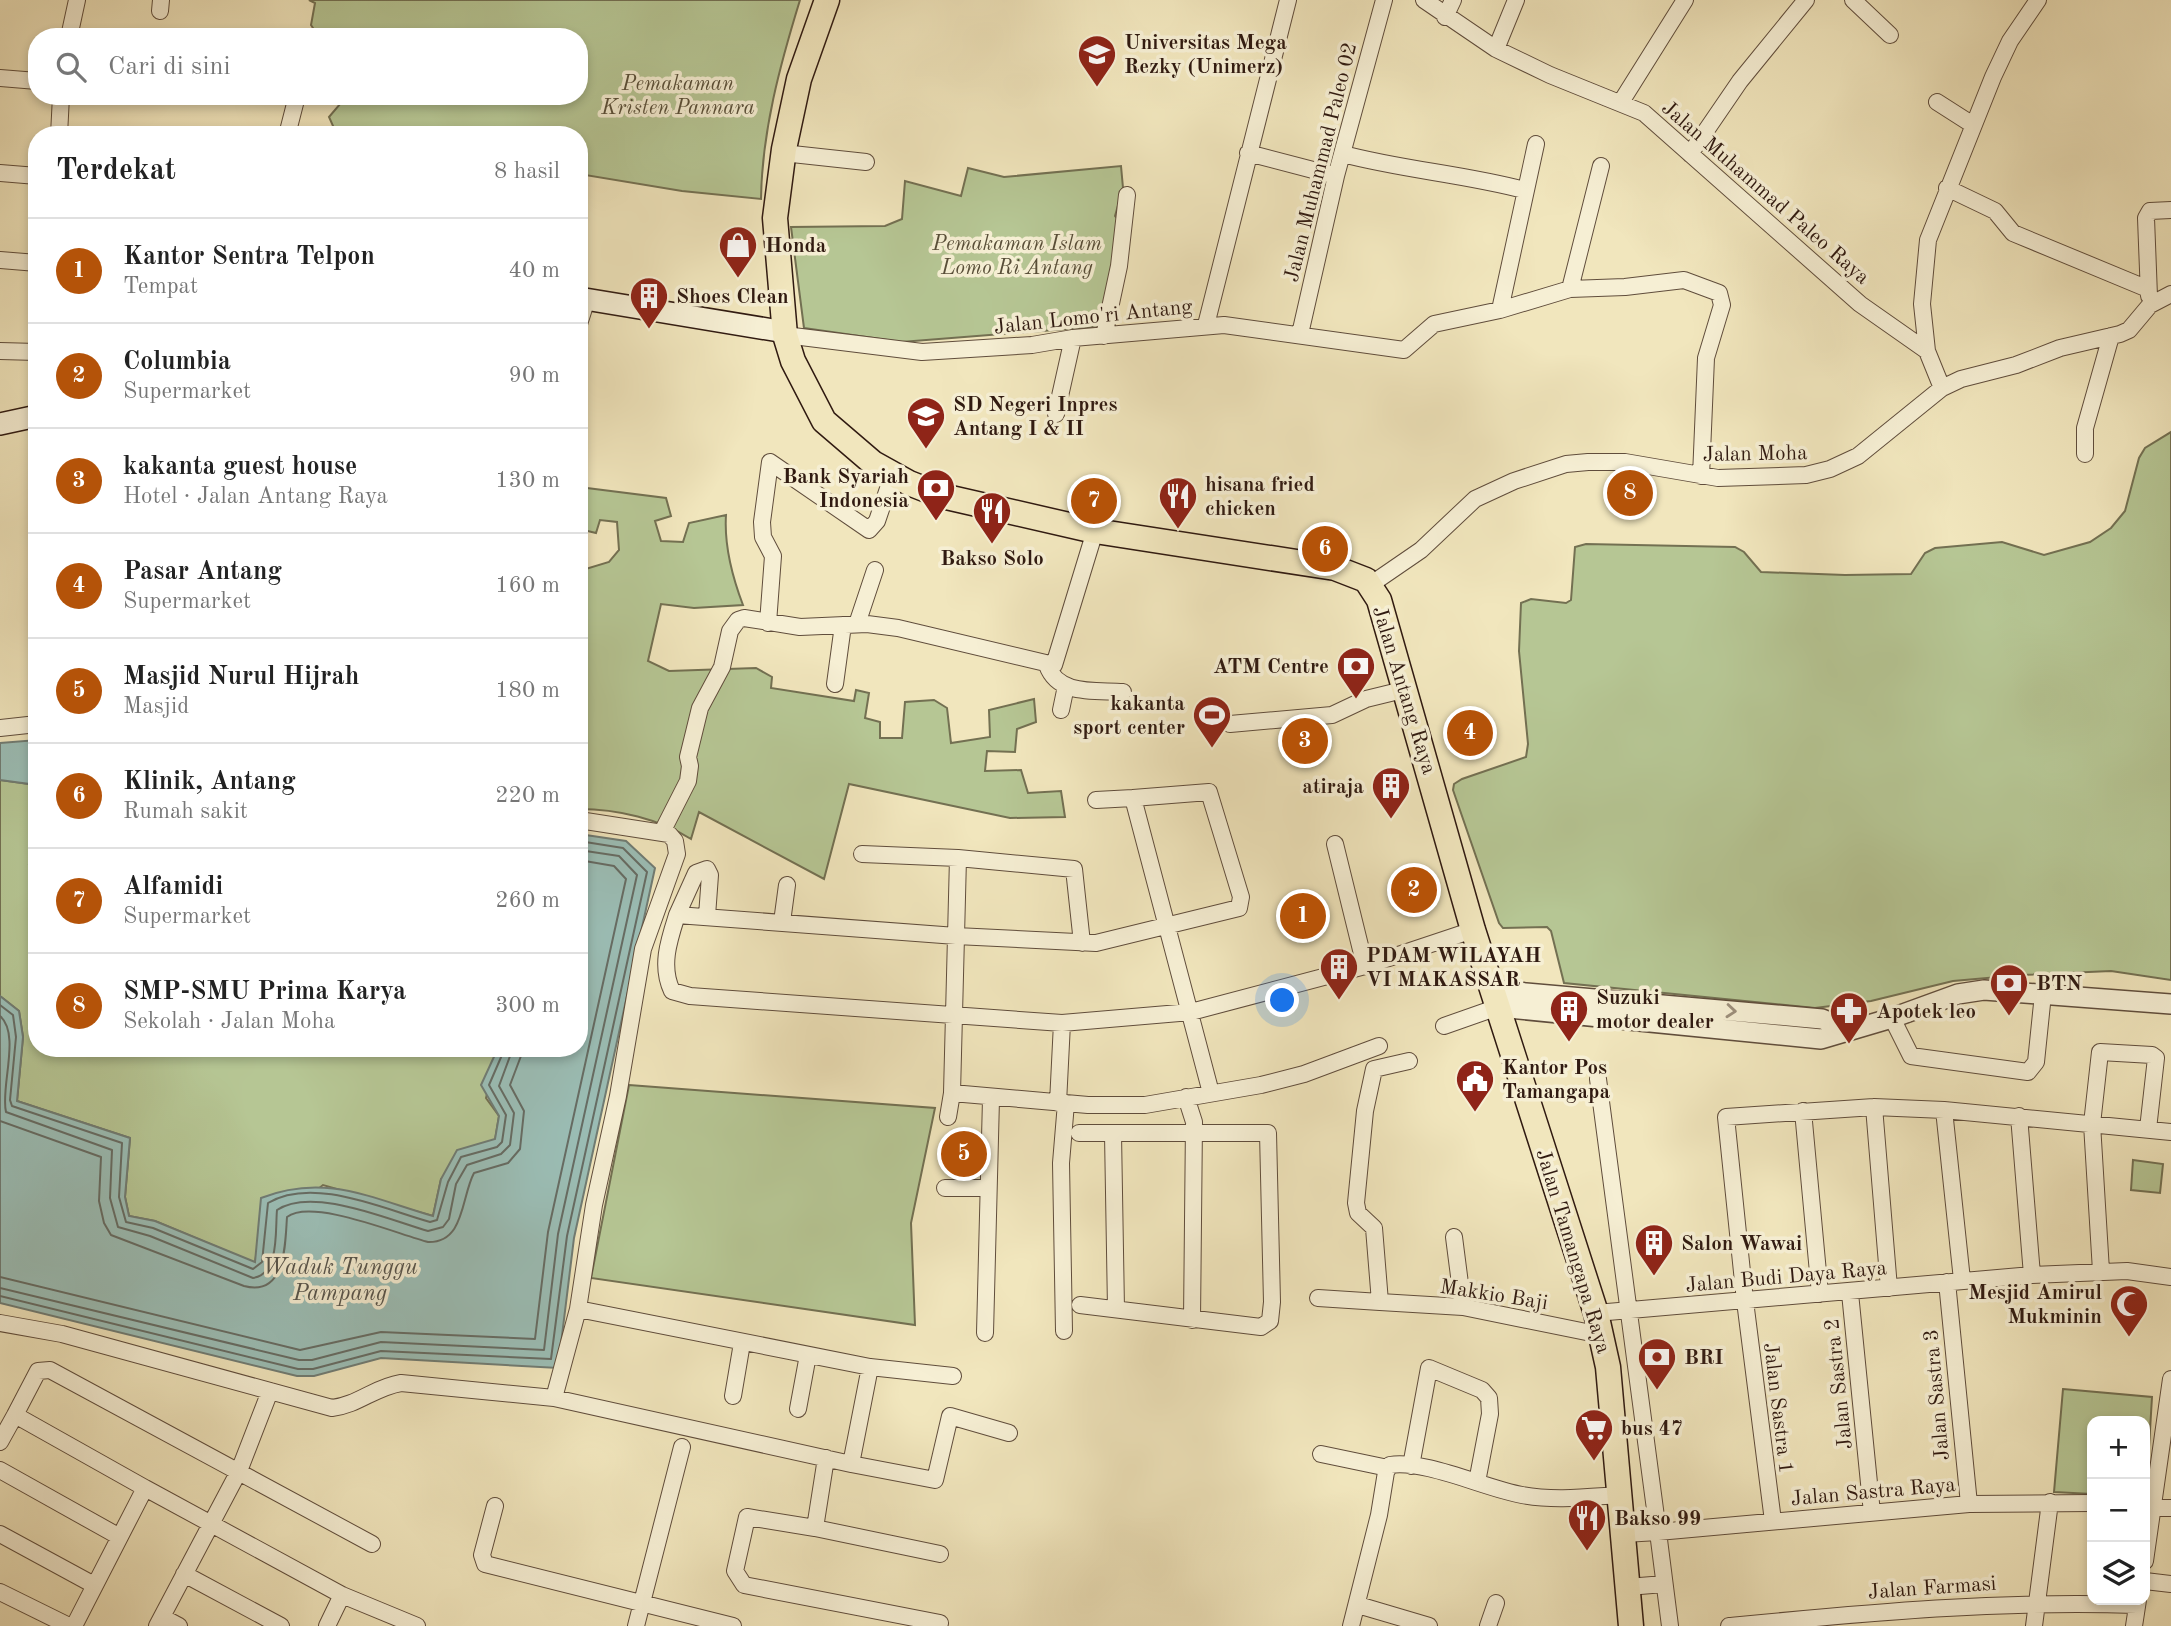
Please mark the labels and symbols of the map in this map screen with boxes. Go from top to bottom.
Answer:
school or university icon: Universitas Mega Rezky (Unimerz) [1076,33,1118,88]
place label: Universitas Mega Rezky (Unimerz) [1124,33,1287,78]
street label: Jalan Muhammad Paleo 02 [1282,41,1361,284]
park label: Pemakaman Kristen Pannara [600,74,755,119]
street label: Jalan Muhammad Paleo Raya [1657,97,1873,289]
shop icon: Honda [717,224,759,279]
park label: Pemakaman Islam Lomo Ri Antang [931,234,1102,279]
place label: Honda [765,236,827,257]
building icon: Shoes Clean [628,275,670,330]
place label: Shoes Clean [676,287,789,308]
street label: Jalan Lomo'ri Antang [993,297,1194,338]
school or university icon: SD Negeri Inpres Antang I & II [905,395,947,450]
place label: SD Negeri Inpres Antang I & II [953,395,1118,440]
street label: Jalan Moha [1702,443,1808,466]
place label: Bank Syariah Indonesia [782,467,909,512]
bank icon: Bank Syariah Indonesia [915,467,957,522]
pin: 8 [1607,467,1653,519]
pin: 7 [1071,475,1117,527]
restaurant icon: hisana fried chicken [1157,475,1199,530]
place label: hisana fried chicken [1205,475,1315,520]
restaurant icon: Bakso Solo [971,490,1013,545]
pin: 6 [1302,523,1348,575]
place label: Bakso Solo [940,549,1044,570]
street label: Jalan Antang Raya [1368,604,1439,777]
bank icon: ATM Centre [1335,645,1377,700]
place label: ATM Centre [1213,657,1329,678]
place label: kakanta sport center [1073,694,1185,739]
sports icon: kakanta sport center [1191,694,1233,749]
pin: 4 [1447,707,1493,759]
pin: 3 [1282,715,1328,767]
building icon: atiraja [1370,765,1412,820]
place label: atiraja [1302,777,1364,798]
pin: 2 [1391,864,1437,916]
pin: 1 [1280,890,1326,942]
building icon: PDAM WILAYAH VI MAKASSAR [1318,946,1360,1001]
place label: PDAM WILAYAH VI MAKASSAR [1366,946,1541,991]
bank icon: BTN [1988,962,2030,1017]
place label: BTN [2036,974,2082,995]
your location [1265,983,1299,1017]
building icon: Suzuki motor dealer [1548,988,1590,1043]
place label: Suzuki motor dealer [1596,988,1714,1033]
pharmacy icon: Apotek leo [1828,990,1870,1045]
place label: Apotek leo [1876,1002,1976,1023]
one-way arrow [1726,1003,1737,1018]
public building icon: Kantor Pos Tamangapa [1454,1058,1496,1113]
place label: Kantor Pos Tamangapa [1502,1058,1610,1103]
pin: 5 [941,1128,987,1180]
street label: Jalan Tamangapa Raya [1531,1147,1614,1356]
building icon: Salon Wawai [1633,1222,1675,1277]
place label: Salon Wawai [1681,1234,1802,1255]
water label: Waduk Tunggu Pampang [262,1256,418,1306]
street label: Jalan Budi Daya Raya [1684,1258,1888,1297]
street label: Makkio Baji [1438,1277,1549,1314]
place label: Mesjid Amirul Mukminin [1968,1283,2102,1328]
mosque icon: Mesjid Amirul Mukminin [2108,1283,2150,1338]
street label: Jalan Sastra 2 [1822,1317,1857,1451]
street label: Jalan Sastra 3 [1921,1328,1954,1461]
bank icon: BRI [1636,1336,1678,1391]
street label: Jalan Sastra 1 [1759,1341,1796,1475]
place label: BRI [1684,1348,1723,1369]
supermarket icon: bus 47 [1573,1407,1615,1462]
place label: bus 47 [1621,1419,1683,1440]
street label: Jalan Sastra Raya [1790,1475,1957,1510]
restaurant icon: Bakso 99 [1566,1497,1608,1552]
place label: Bakso 99 [1614,1509,1701,1530]
street label: Jalan Farmasi [1867,1574,1997,1603]

